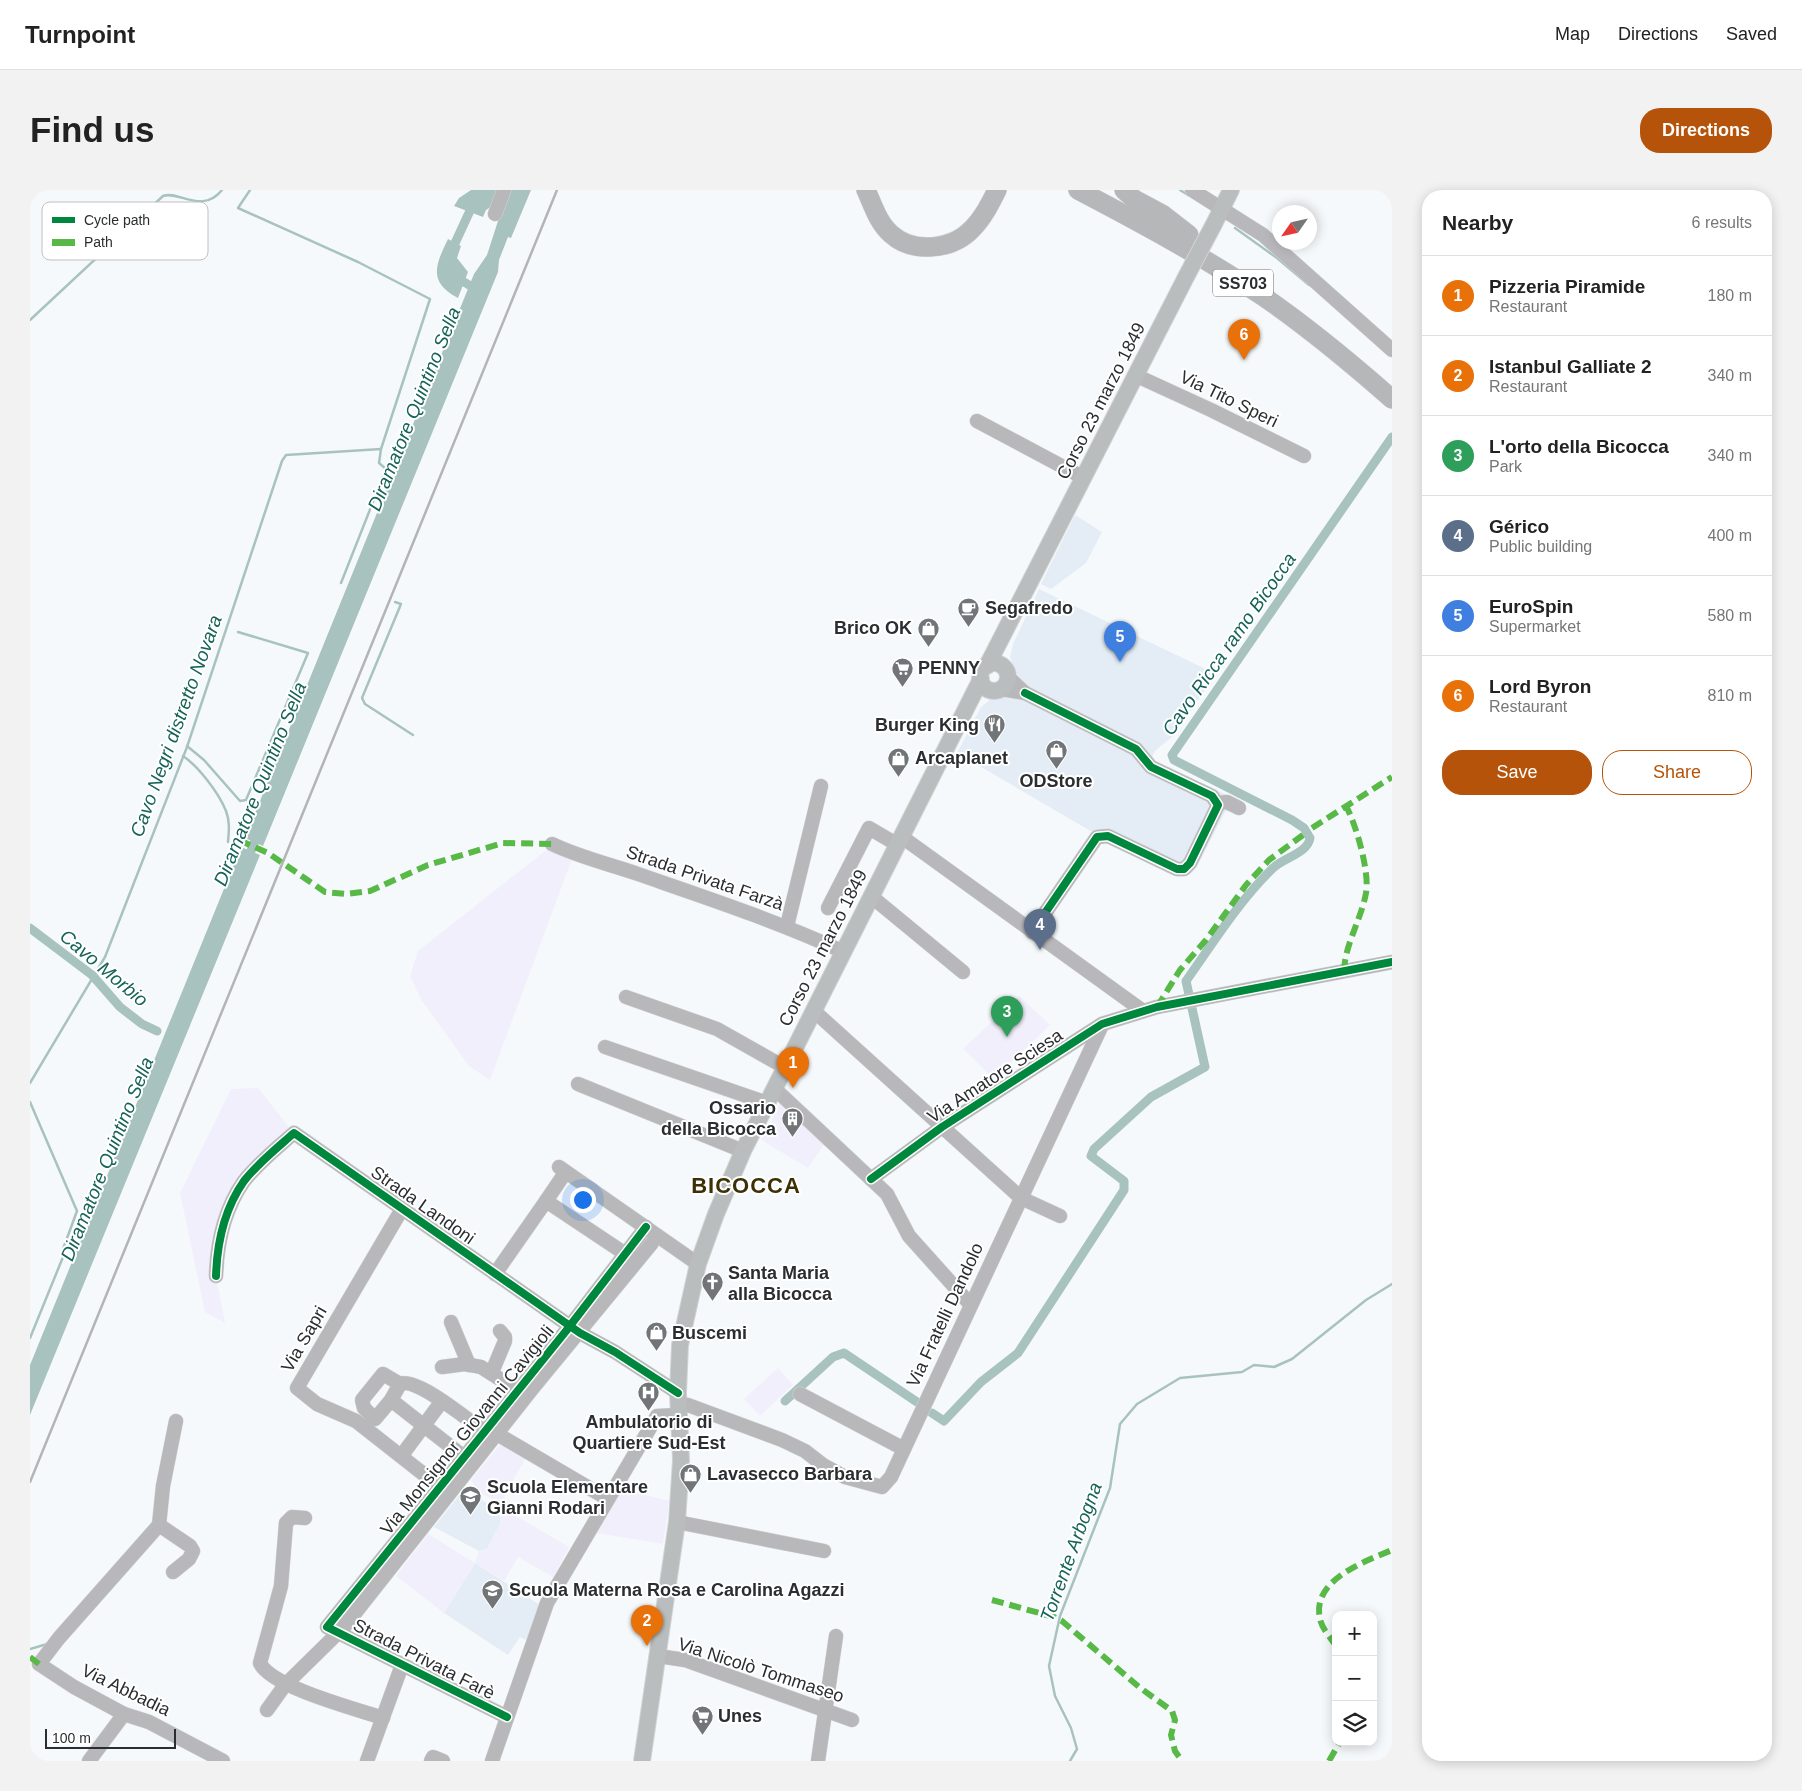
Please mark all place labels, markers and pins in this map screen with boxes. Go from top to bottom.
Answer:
pin: 6 [1228,319,1260,360]
cafe icon: Segafredo [957,596,981,627]
place label: Segafredo [985,598,1073,618]
shop icon: Brico OK [916,616,940,647]
place label: Brico OK [834,618,912,638]
pin: 5 [1104,621,1136,662]
supermarket icon: PENNY [890,656,914,687]
place label: PENNY [918,658,980,678]
restaurant icon: Burger King [983,713,1007,744]
place label: Burger King [875,715,979,735]
shop icon: ODStore [1044,739,1068,770]
shop icon: Arcaplanet [887,746,911,777]
place label: Arcaplanet [915,748,1008,768]
place label: ODStore [1019,771,1093,791]
pin: 4 [1024,909,1056,950]
pin: 3 [991,996,1023,1037]
pin: 1 [777,1047,809,1088]
place label: Ossario della Bicocca [661,1098,777,1139]
building icon: Ossario della Bicocca [780,1106,804,1137]
place label: Santa Maria alla Bicocca [728,1263,833,1304]
church icon: Santa Maria alla Bicocca [700,1271,724,1302]
shop icon: Buscemi [644,1321,668,1352]
place label: Buscemi [672,1323,747,1343]
hospital icon: Ambulatorio di Quartiere Sud-Est [637,1380,661,1411]
place label: Ambulatorio di Quartiere Sud-Est [572,1412,726,1453]
shop icon: Lavasecco Barbara [679,1462,703,1493]
place label: Lavasecco Barbara [707,1464,873,1484]
place label: Scuola Elementare Gianni Rodari [487,1477,648,1518]
school or university icon: Scuola Elementare Gianni Rodari [459,1485,483,1516]
school or university icon: Scuola Materna Rosa e Carolina Agazzi [481,1578,505,1609]
place label: Scuola Materna Rosa e Carolina Agazzi [509,1580,844,1600]
pin: 2 [631,1605,663,1646]
supermarket icon: Unes [690,1704,714,1735]
place label: Unes [718,1706,762,1726]

